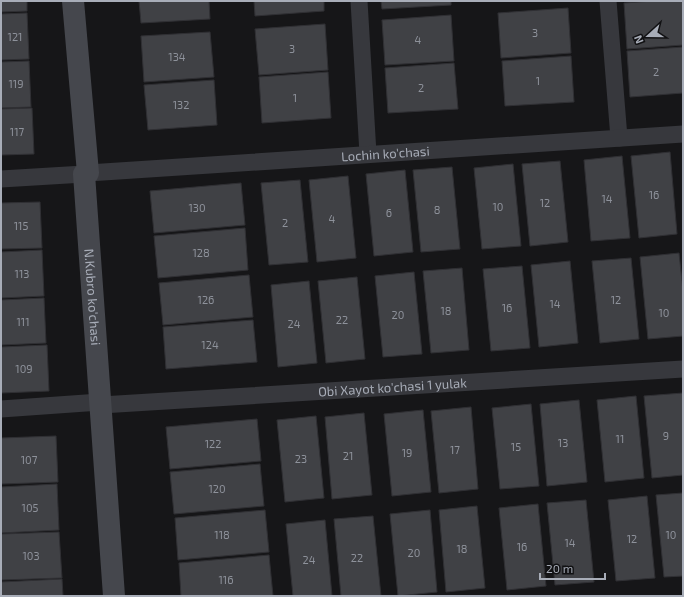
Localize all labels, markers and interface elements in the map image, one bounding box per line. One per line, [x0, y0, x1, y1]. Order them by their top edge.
north arrow [628, 16, 668, 56]
house number: 3 [532, 26, 538, 39]
house number: 121 [8, 30, 22, 43]
house number: 4 [415, 33, 422, 46]
text: N [631, 34, 646, 46]
house number: 3 [289, 42, 295, 55]
house number: 134 [168, 50, 186, 63]
house number: 2 [653, 65, 659, 78]
house number: 1 [536, 74, 540, 87]
house number: 119 [8, 77, 24, 90]
house number: 2 [418, 81, 424, 94]
house number: 1 [293, 91, 297, 104]
house number: 132 [173, 98, 189, 111]
house number: 117 [10, 125, 25, 138]
street label: Lochin ko'chasi [341, 143, 430, 164]
house number: 16 [649, 188, 659, 201]
house number: 14 [601, 192, 613, 205]
house number: 12 [540, 196, 550, 209]
house number: 10 [492, 200, 504, 213]
house number: 130 [188, 201, 206, 214]
house number: 8 [434, 203, 440, 216]
house number: 6 [386, 206, 392, 219]
house number: 4 [329, 212, 336, 225]
house number: 2 [282, 216, 288, 229]
house number: 115 [14, 219, 28, 232]
house number: 128 [192, 246, 210, 259]
street label: N.Kubro ko'chasi [81, 248, 104, 346]
house number: 113 [15, 267, 29, 280]
house number: 126 [198, 293, 214, 306]
house number: 12 [611, 293, 621, 306]
house number: 14 [549, 297, 561, 310]
house number: 16 [502, 301, 512, 314]
house number: 18 [440, 304, 452, 317]
house number: 10 [658, 306, 670, 319]
house number: 20 [392, 308, 404, 321]
house number: 22 [336, 313, 348, 326]
house number: 111 [16, 315, 30, 328]
house number: 24 [288, 317, 301, 330]
house number: 124 [201, 338, 219, 351]
house number: 109 [15, 362, 33, 375]
street label: Obi Xayot ko'chasi 1 yulak [318, 374, 468, 400]
house number: 9 [663, 429, 669, 442]
house number: 11 [616, 432, 624, 445]
house number: 13 [558, 436, 568, 449]
house number: 122 [205, 437, 221, 450]
house number: 15 [511, 440, 521, 453]
house number: 17 [450, 443, 460, 456]
house number: 19 [402, 446, 412, 459]
house number: 21 [343, 449, 353, 462]
house number: 23 [295, 452, 307, 465]
house number: 107 [21, 453, 38, 466]
house number: 120 [208, 482, 226, 495]
house number: 105 [22, 501, 39, 514]
house number: 118 [214, 528, 230, 541]
house number: 10 [665, 528, 677, 541]
house number: 12 [627, 532, 637, 545]
house number: 14 [564, 536, 576, 549]
house number: 16 [517, 540, 527, 553]
house number: 18 [456, 542, 468, 555]
house number: 20 [408, 546, 420, 559]
house number: 103 [22, 549, 40, 562]
house number: 22 [351, 551, 363, 564]
house number: 24 [303, 553, 316, 566]
scale bar [540, 555, 605, 581]
text: 20 m [546, 561, 573, 575]
house number: 116 [218, 573, 234, 586]

